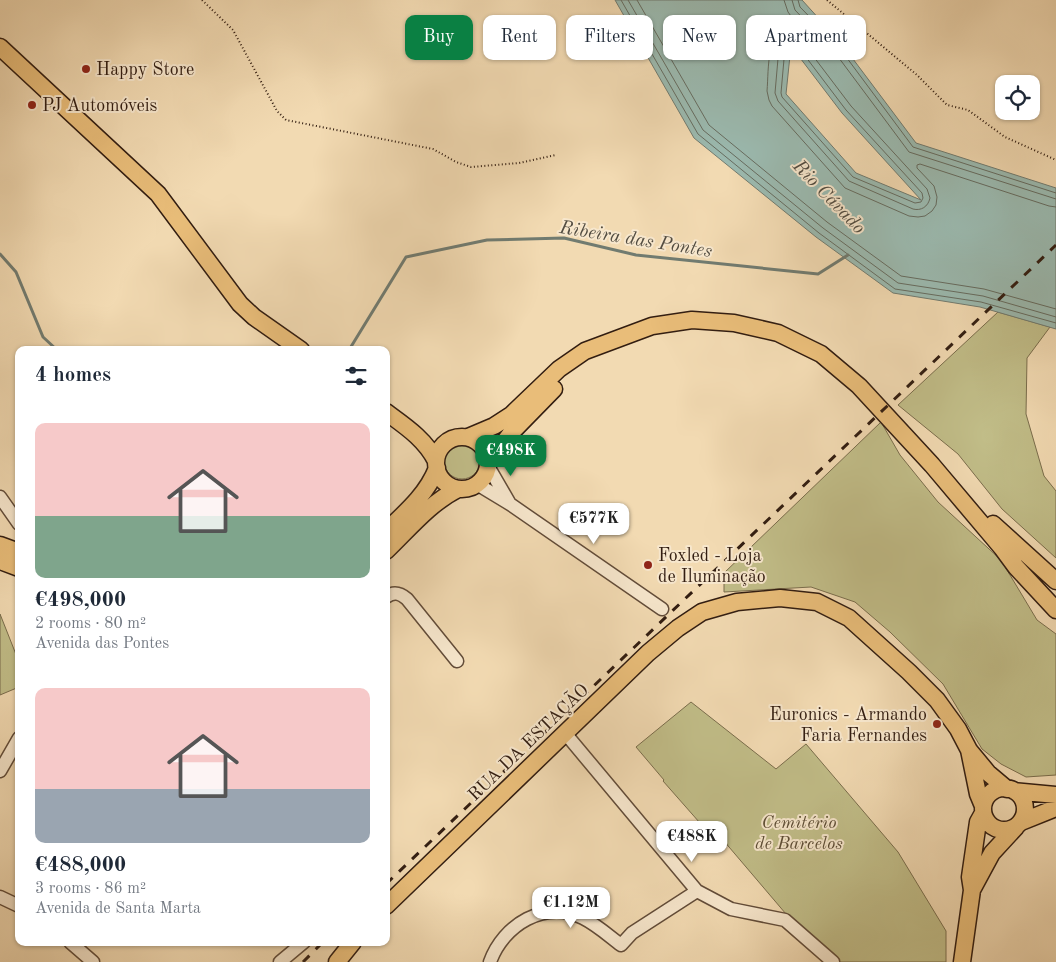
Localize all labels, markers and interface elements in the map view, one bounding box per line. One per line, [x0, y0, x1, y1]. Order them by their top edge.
chip: Buy [405, 15, 473, 60]
chip: Rent [483, 15, 556, 60]
chip: Filters [566, 15, 653, 60]
chip: New [663, 15, 736, 60]
chip: Apartment [746, 15, 866, 60]
place label: Happy Store [96, 61, 194, 79]
marker: Happy Store [80, 63, 92, 75]
map controls [995, 75, 1040, 120]
button: locate [995, 75, 1040, 120]
place label: PJ Automóveis [42, 97, 158, 115]
marker: PJ Automóveis [26, 99, 38, 111]
water label: Rio Cávado [788, 156, 868, 239]
water label: Ribeira das Pontes [557, 219, 713, 262]
icon: filters [342, 362, 370, 390]
text: 4 homes [35, 365, 111, 386]
pin: €498K [476, 434, 546, 477]
text: €498K [486, 443, 536, 459]
icon: home [158, 456, 248, 546]
pin: €577K [559, 502, 629, 545]
text: €577K [569, 511, 619, 527]
place label: Foxled - Loja de Iluminação [658, 547, 766, 586]
marker: Foxled - Loja de Iluminação [642, 559, 654, 571]
text: €498,000 [35, 590, 126, 611]
text: 2 rooms · 80 m² [35, 616, 146, 632]
text: Avenida das Pontes [35, 636, 169, 652]
street label: RUA DA ESTAÇÃO [462, 678, 592, 805]
place label: Euronics - Armando Faria Fernandes [769, 706, 927, 745]
marker: Euronics - Armando Faria Fernandes [931, 718, 943, 730]
icon: home [158, 721, 248, 811]
park label: Cemitério de Barcelos [755, 814, 843, 853]
pin: €488K [657, 820, 727, 863]
text: €488K [667, 829, 717, 845]
text: €488,000 [35, 855, 126, 876]
text: 3 rooms · 86 m² [35, 881, 146, 897]
pin: €1.12M [530, 886, 612, 929]
text: €1.12M [543, 895, 599, 911]
text: Avenida de Santa Marta [35, 901, 201, 917]

